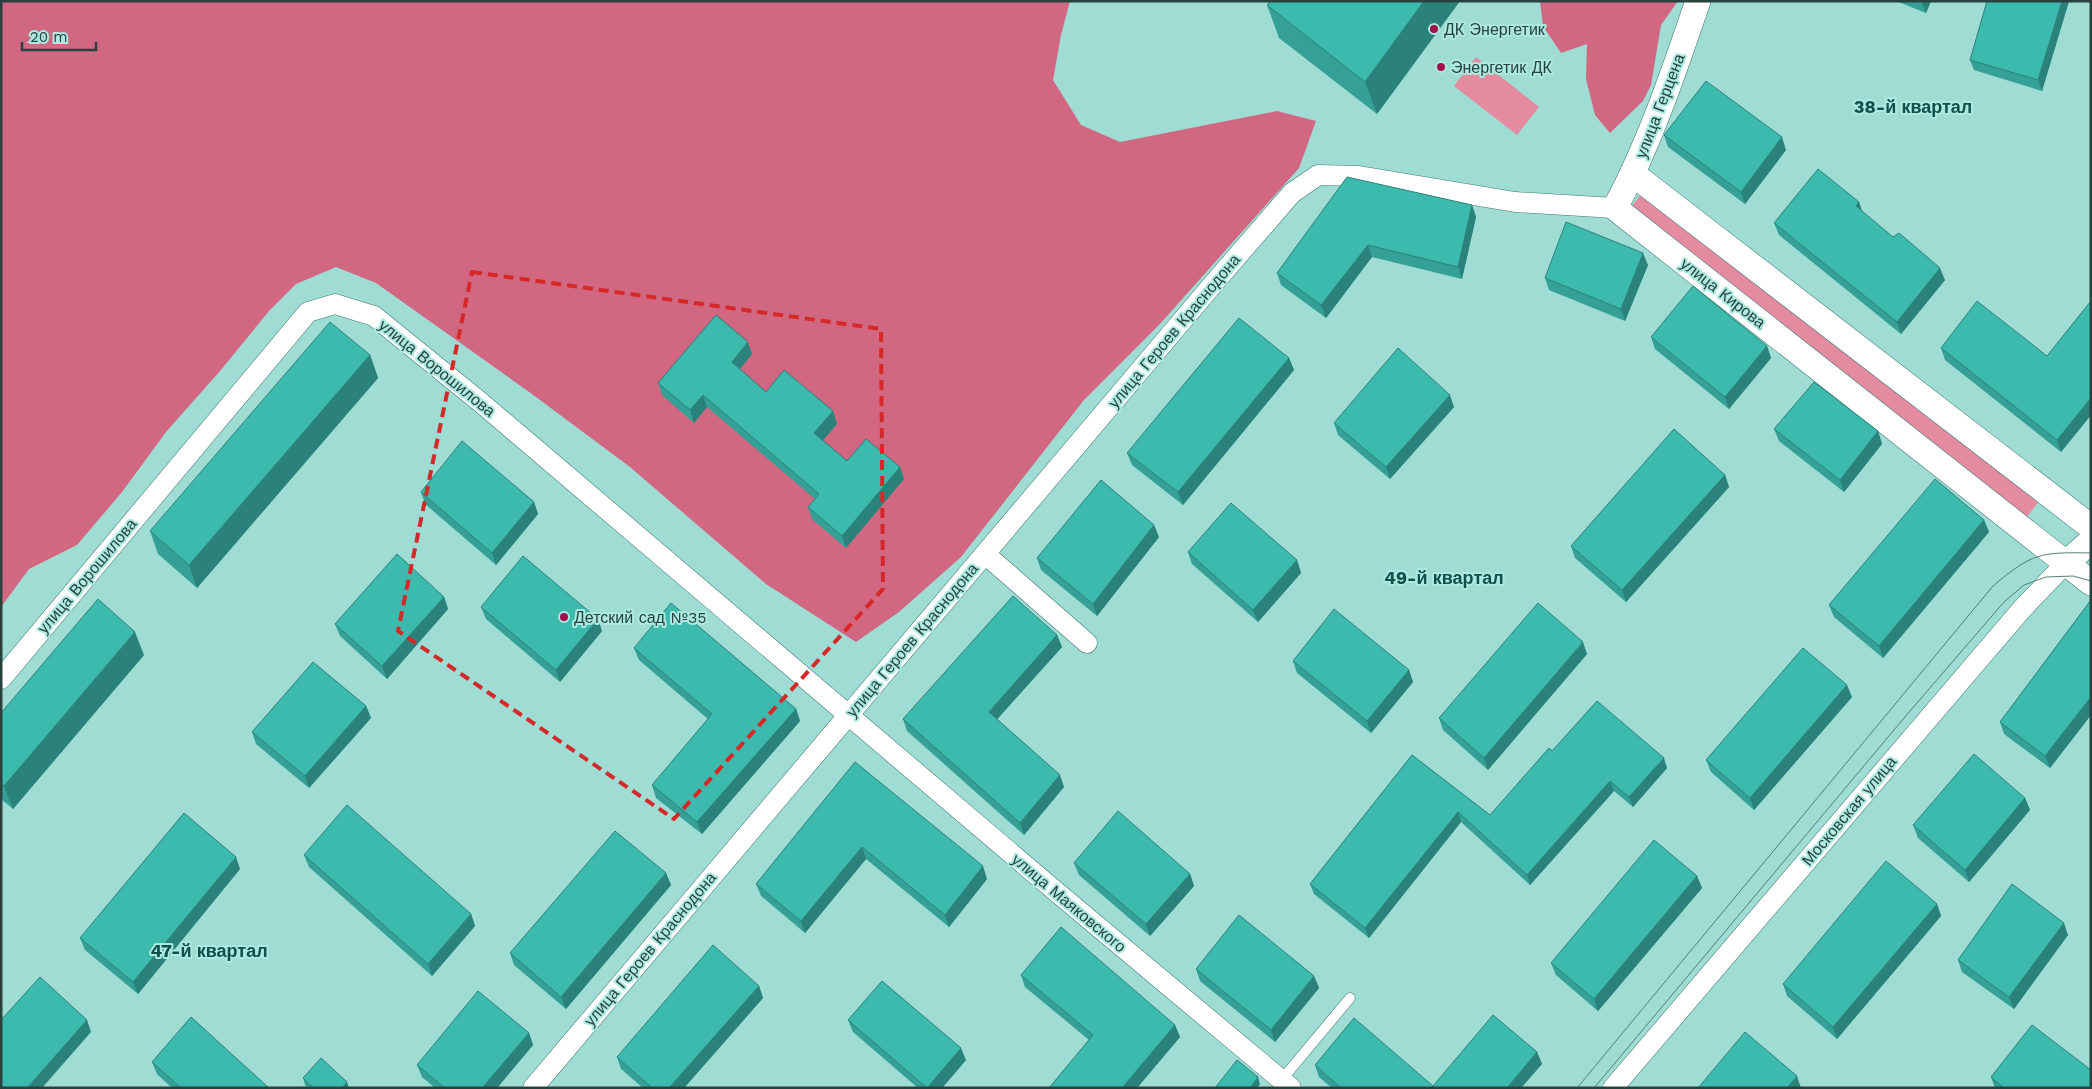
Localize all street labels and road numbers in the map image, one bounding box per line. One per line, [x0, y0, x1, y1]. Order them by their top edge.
street label: улица Герцена [1631, 51, 1689, 161]
street label: улица Героев Краснодона [1104, 250, 1244, 412]
street label: улица Кирова [1677, 254, 1769, 332]
street label: улица Ворошилова [375, 315, 499, 421]
street label: улица Ворошилова [33, 515, 141, 637]
street label: улица Героев Краснодона [842, 559, 982, 721]
street label: Московская улица [1798, 752, 1900, 870]
street label: улица Маяковского [1008, 850, 1130, 956]
street label: улица Героев Краснодона [580, 868, 720, 1030]

